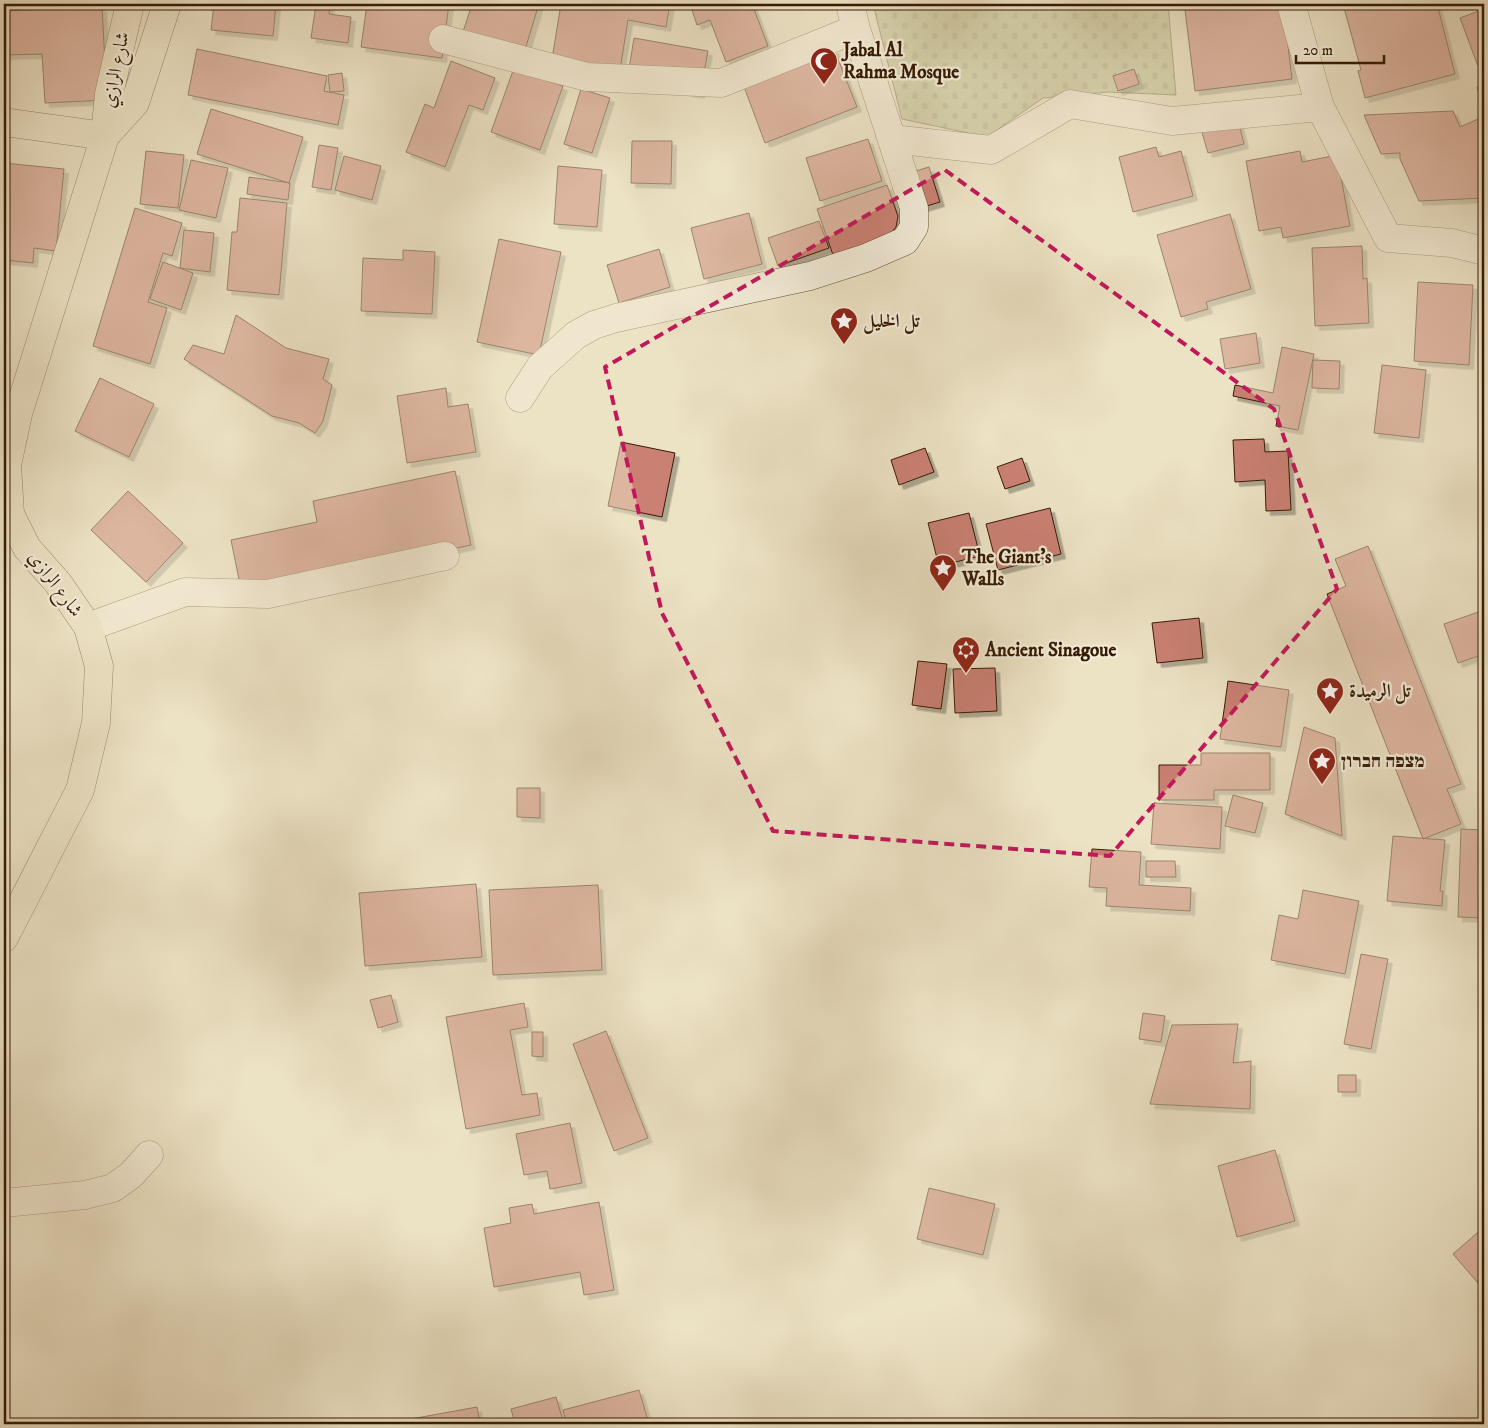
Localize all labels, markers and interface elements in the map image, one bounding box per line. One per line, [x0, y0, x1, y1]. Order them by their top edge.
street label: شارع الرازي [97, 30, 138, 111]
scale bar [1296, 32, 1383, 64]
place label: Jabal Al Rahma Mosque [841, 39, 959, 85]
text: 20 m [1303, 41, 1333, 60]
mosque icon: Jabal Al Rahma Mosque [809, 46, 839, 85]
place icon: تل الخليل [829, 306, 859, 345]
place label: تل الخليل [863, 310, 920, 334]
street label: شارع الرازي [20, 546, 87, 623]
place label: The Giant's Walls [961, 546, 1052, 591]
place icon: The Giant's Walls [928, 553, 958, 592]
synagogue icon: Ancient Sinagoue [951, 635, 981, 674]
place label: Ancient Sinagoue [984, 639, 1116, 662]
place icon: تل الرميدة [1315, 676, 1345, 715]
place label: تل الرميدة [1349, 680, 1411, 704]
place icon: מצפה חברון [1307, 746, 1337, 785]
place label: מצפה חברון [1341, 750, 1425, 773]

